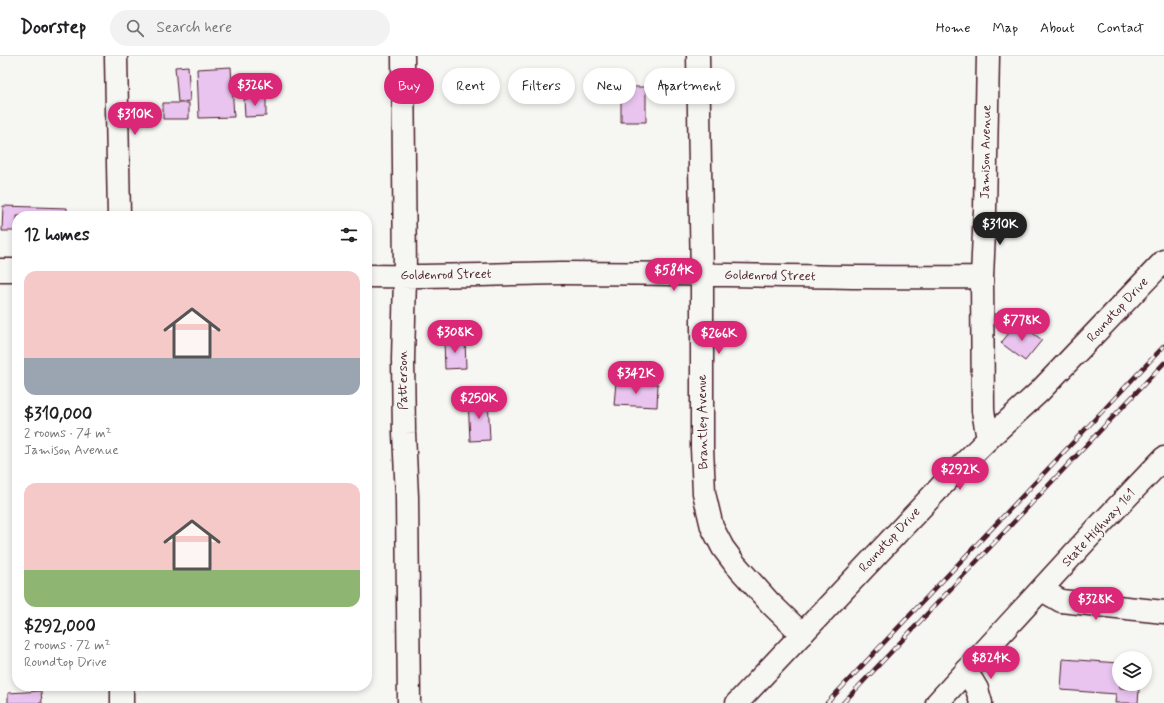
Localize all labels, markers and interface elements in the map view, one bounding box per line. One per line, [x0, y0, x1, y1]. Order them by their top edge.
search box [110, 10, 390, 46]
text: Doorstep [20, 15, 86, 40]
icon: search [124, 17, 146, 39]
text: Search here [156, 18, 232, 38]
text: Home [936, 19, 970, 37]
text: Map [992, 19, 1018, 37]
text: About [1040, 19, 1075, 37]
text: Contact [1097, 19, 1144, 37]
chip: Buy [384, 68, 434, 104]
chip: Rent [442, 68, 500, 104]
chip: Filters [508, 68, 575, 104]
chip: New [583, 68, 636, 104]
chip: Apartment [644, 68, 735, 104]
pin: $326K [227, 73, 283, 107]
text: $326K [237, 77, 273, 94]
pin: $310K [107, 102, 163, 136]
street label: Jamison Avenue [977, 105, 995, 199]
text: $310K [117, 106, 153, 123]
pin: $310K [972, 212, 1028, 246]
text: $310K [982, 216, 1018, 233]
text: 12 homes [24, 224, 90, 246]
icon: filters [338, 224, 360, 246]
pin: $584K [646, 258, 702, 292]
text: $584K [654, 262, 694, 279]
street label: Goldenrod Street [400, 266, 492, 284]
street label: Goldenrod Street [724, 267, 816, 285]
street label: Roundtop Drive [1084, 274, 1153, 346]
icon: home [156, 297, 228, 369]
pin: $778K [994, 308, 1050, 342]
text: $778K [1003, 312, 1041, 329]
pin: $308K [427, 320, 483, 354]
pin: $266K [691, 321, 747, 355]
text: $308K [436, 324, 474, 341]
text: $266K [701, 325, 737, 342]
street label: Patterson [395, 350, 412, 410]
pin: $342K [608, 361, 664, 395]
text: $342K [617, 365, 655, 382]
street label: Brantley Avenue [694, 374, 712, 470]
pin: $250K [451, 386, 507, 420]
text: $250K [460, 390, 498, 407]
text: $310,000 [24, 403, 92, 425]
text: 2 rooms · 74 m² [24, 425, 111, 442]
text: Jamison Avenue [24, 442, 119, 459]
pin: $292K [932, 457, 988, 491]
text: $292K [941, 461, 979, 478]
street label: State Highway 161 [1058, 485, 1141, 572]
street label: Roundtop Drive [856, 504, 925, 576]
icon: home [156, 509, 228, 581]
pin: $328K [1068, 587, 1124, 621]
text: $328K [1078, 591, 1114, 608]
text: $292,000 [24, 615, 96, 637]
text: 2 rooms · 72 m² [24, 637, 110, 654]
pin: $824K [963, 646, 1019, 680]
text: $824K [972, 650, 1010, 667]
map controls [1112, 651, 1152, 691]
button: layers [1112, 651, 1152, 691]
text: Roundtop Drive [24, 654, 107, 671]

